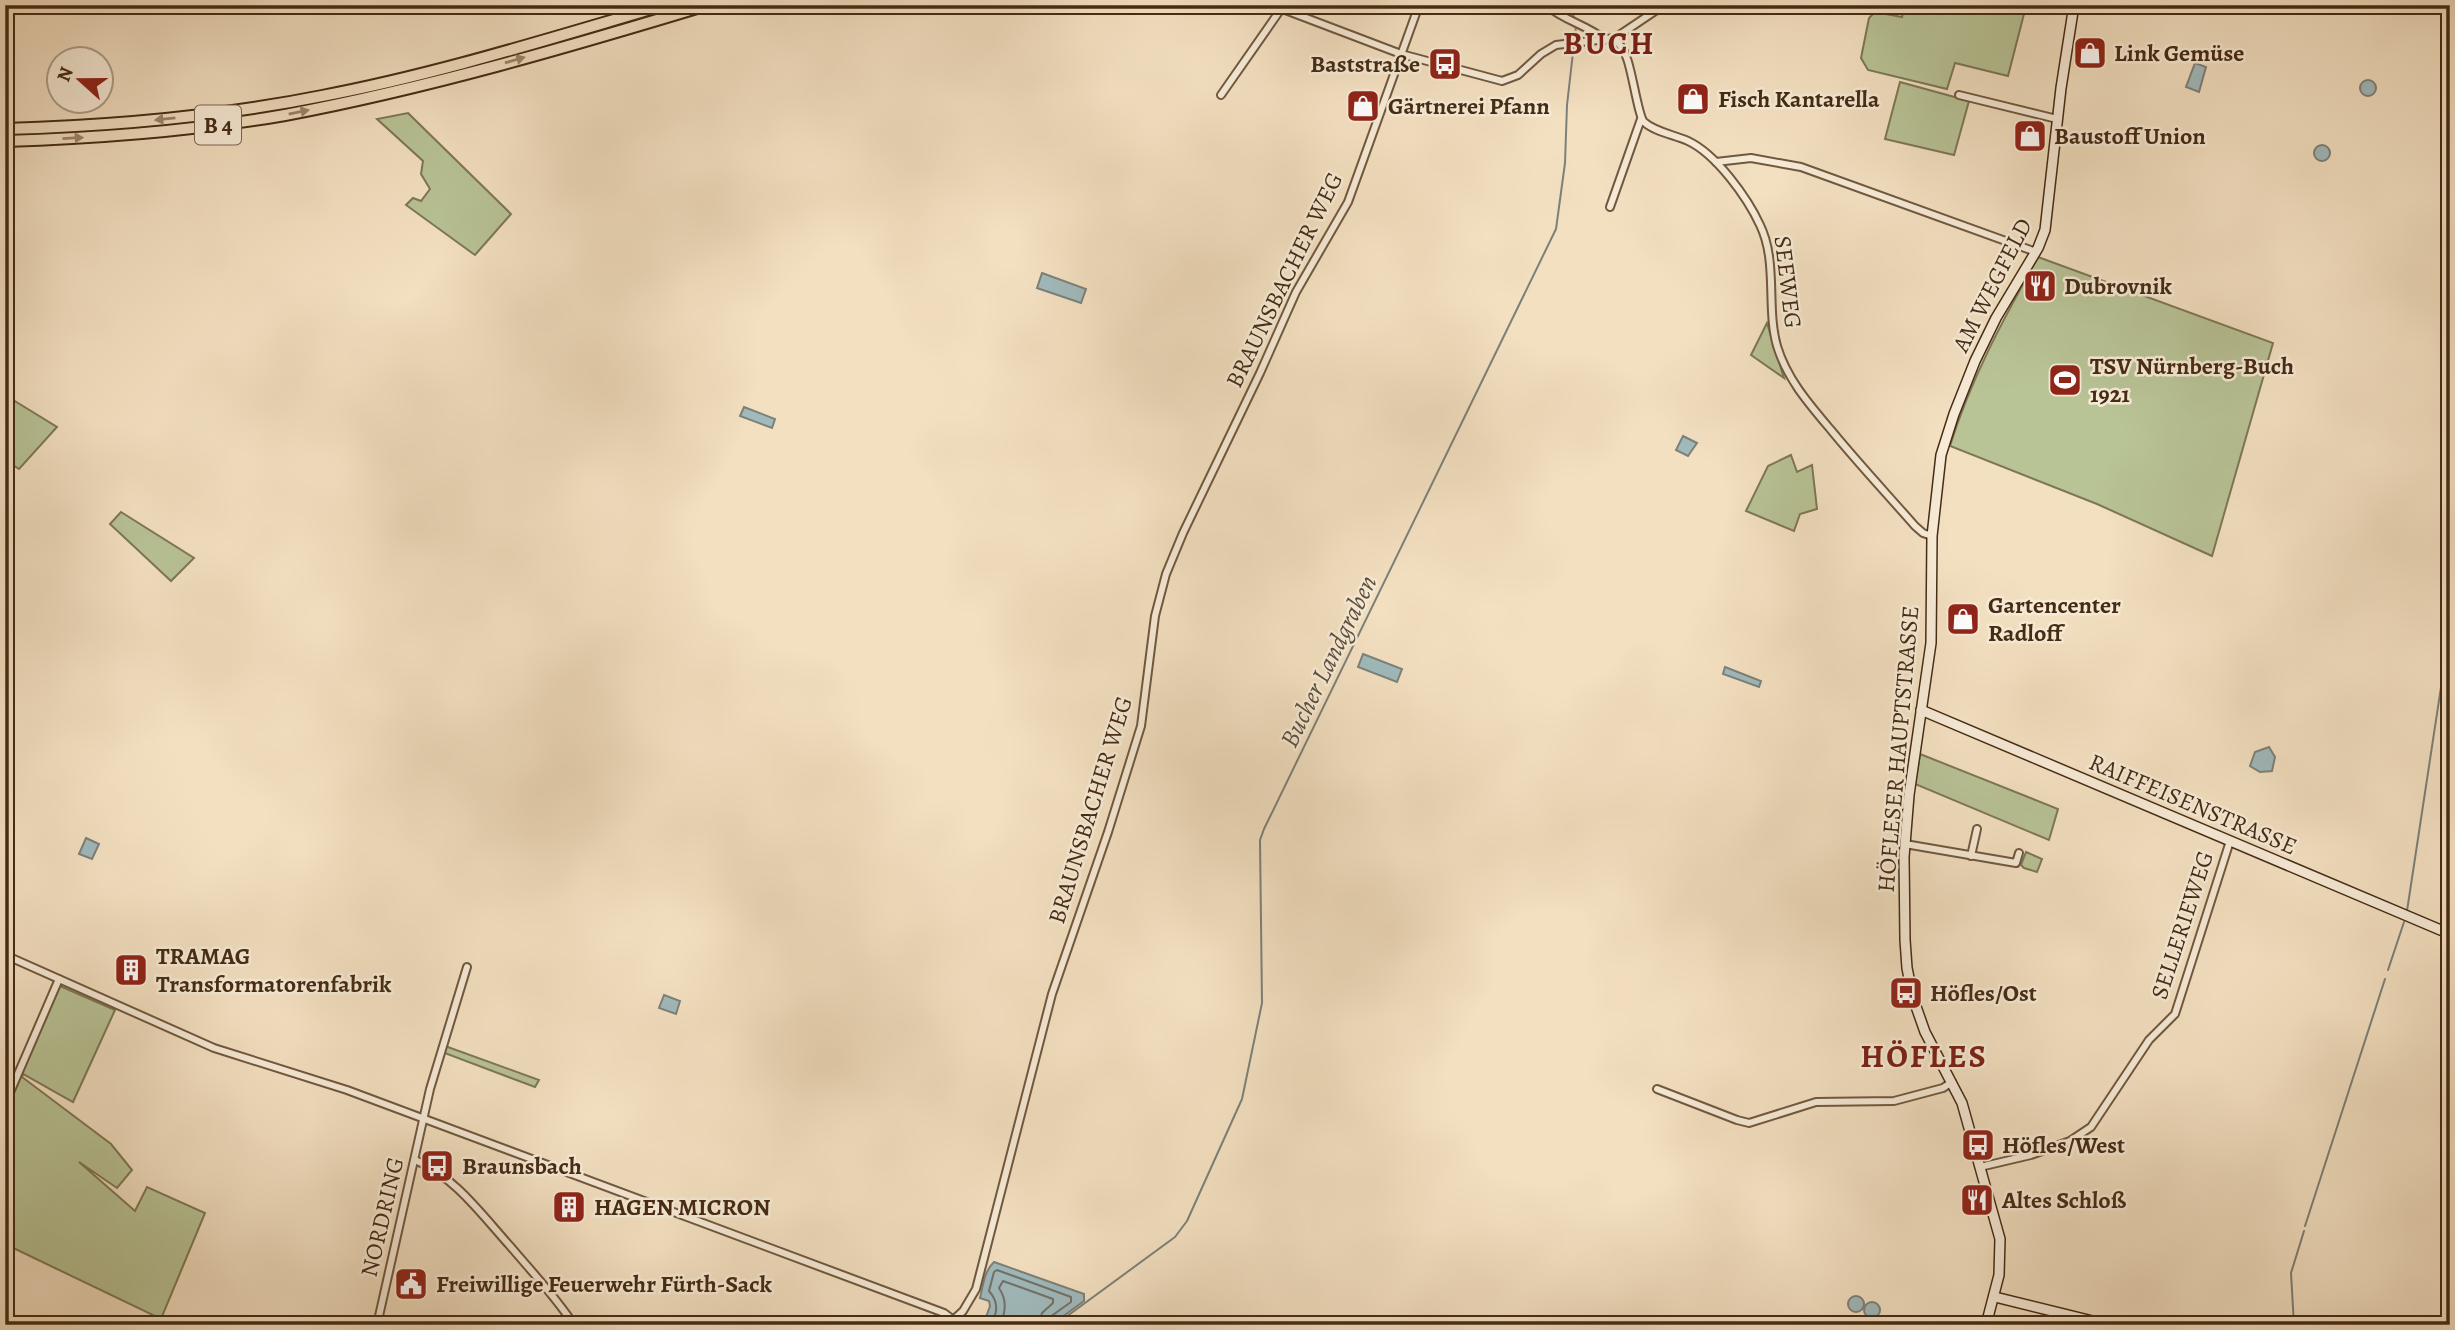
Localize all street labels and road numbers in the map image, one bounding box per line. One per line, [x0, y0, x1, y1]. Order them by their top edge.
road number: B 4 [195, 106, 241, 144]
street label: BRAUNSBACHER WEG [1218, 167, 1350, 393]
street label: AM WEGFELD [1944, 213, 2039, 358]
street label: SEEWEG [1766, 234, 1810, 330]
street label: HÖFLESER HAUPTSTRASSE [1870, 604, 1926, 894]
street label: BRAUNSBACHER WEG [1040, 692, 1140, 928]
street label: RAIFFEISENSTRASSE [2084, 746, 2302, 862]
street label: SELLERIEWEG [2143, 847, 2221, 1003]
street label: NORDRING [353, 1154, 411, 1280]

